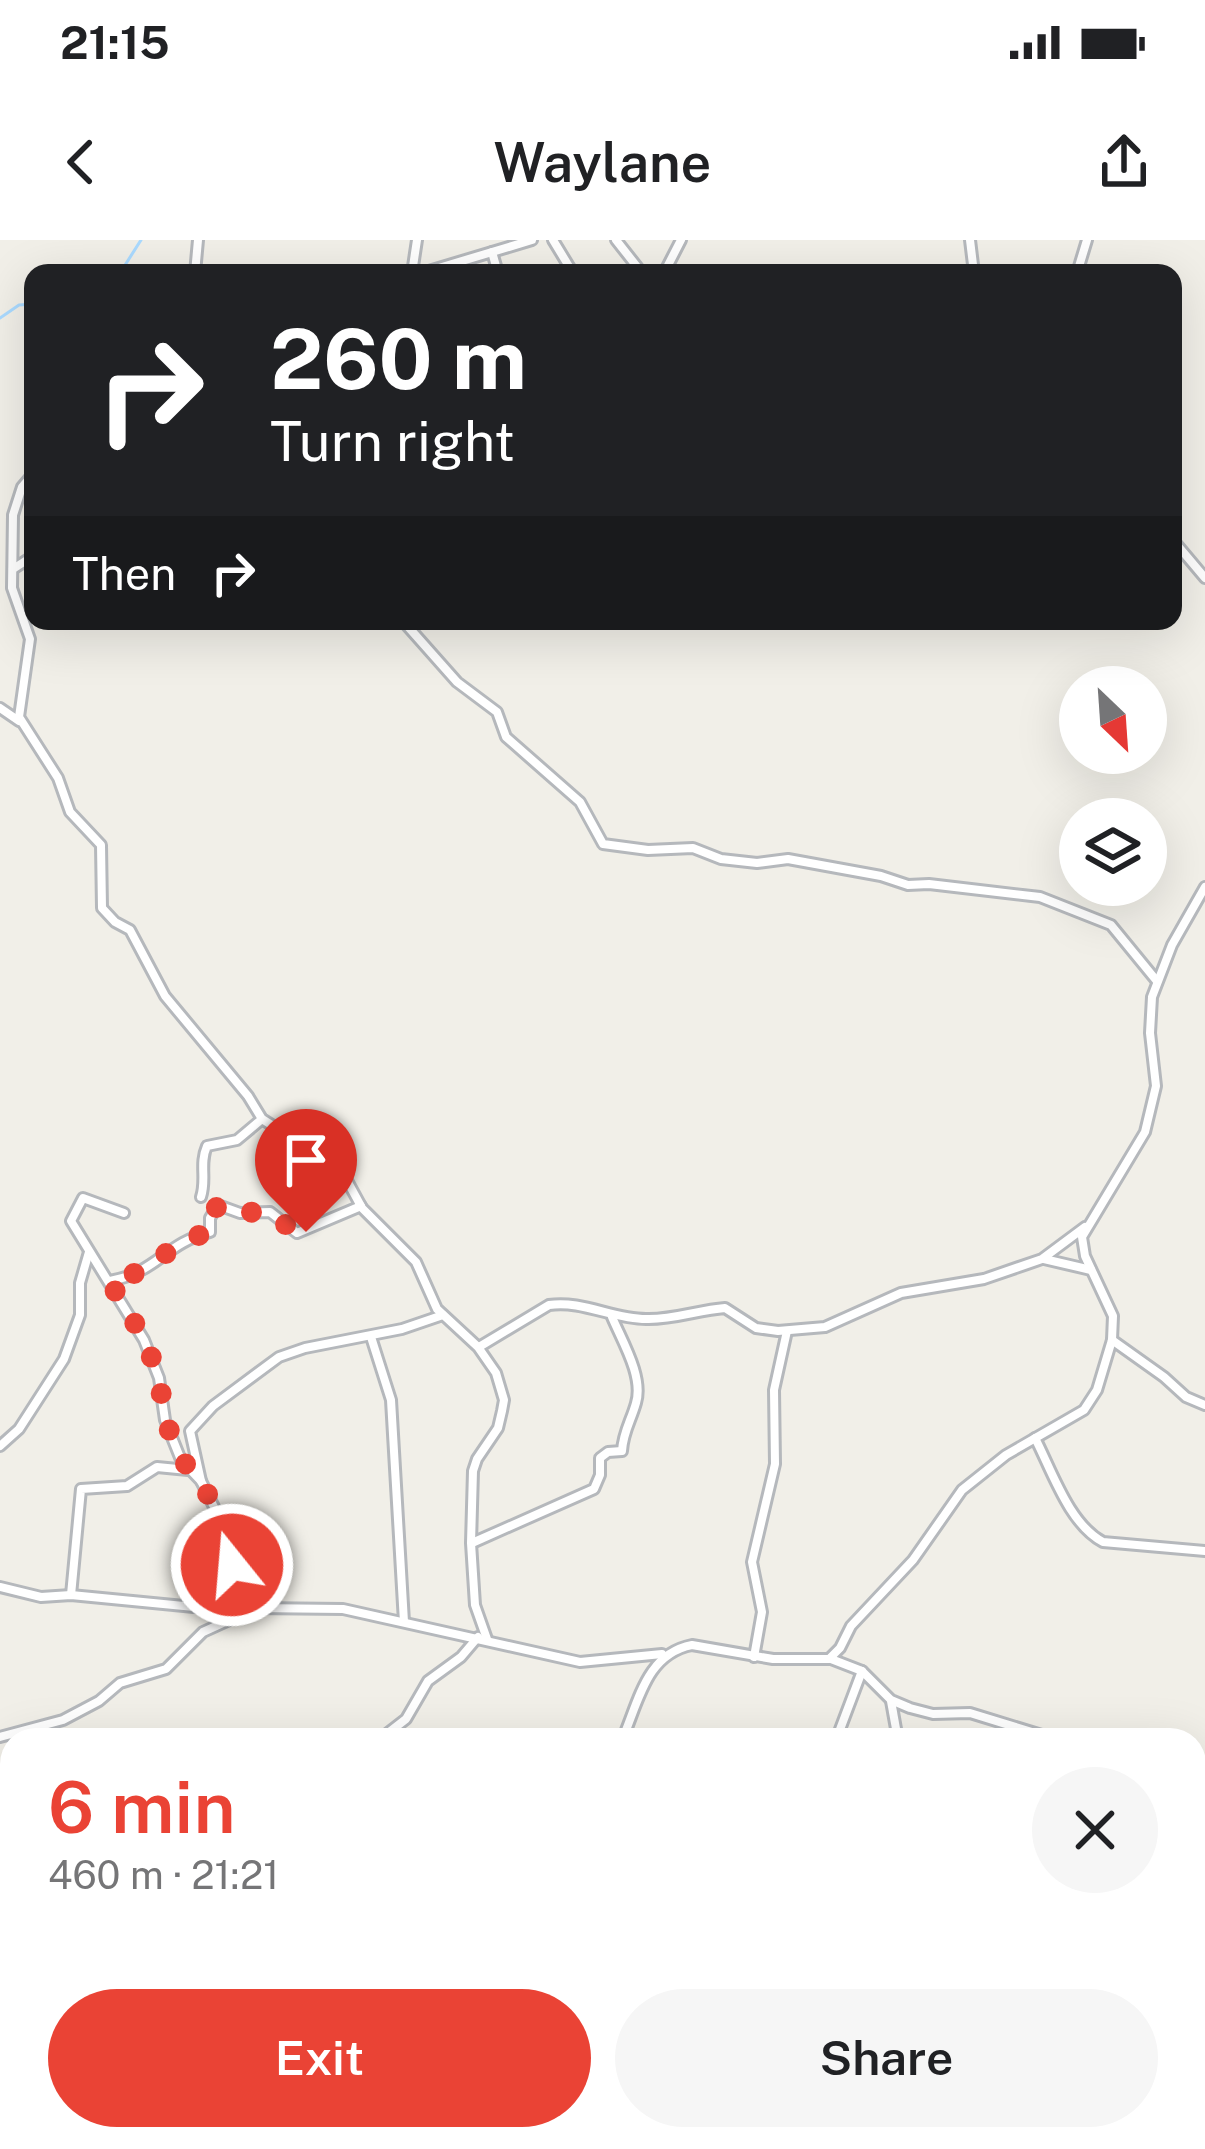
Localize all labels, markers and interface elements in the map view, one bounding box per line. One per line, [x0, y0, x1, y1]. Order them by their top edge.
text: 21:15 [60, 16, 170, 69]
icon: back [48, 129, 114, 195]
icon: share [1091, 129, 1157, 195]
text: Waylane [494, 131, 711, 194]
text: 260 m [270, 309, 527, 408]
icon: right [72, 312, 228, 468]
text: Turn right [270, 410, 515, 473]
icon: right [200, 540, 266, 606]
text: Then [72, 547, 176, 600]
north arrow [1059, 666, 1167, 774]
map controls [1059, 666, 1167, 906]
button: layers [1059, 798, 1167, 906]
pin [255, 1109, 357, 1232]
icon: arrive [273, 1127, 339, 1193]
position arrow [169, 1502, 295, 1628]
text: 6 min [48, 1765, 236, 1849]
button: close [1032, 1767, 1158, 1893]
text: 460 m · 21:21 [48, 1852, 279, 1898]
button: Exit [48, 1989, 591, 2127]
button: Share [615, 1989, 1158, 2127]

